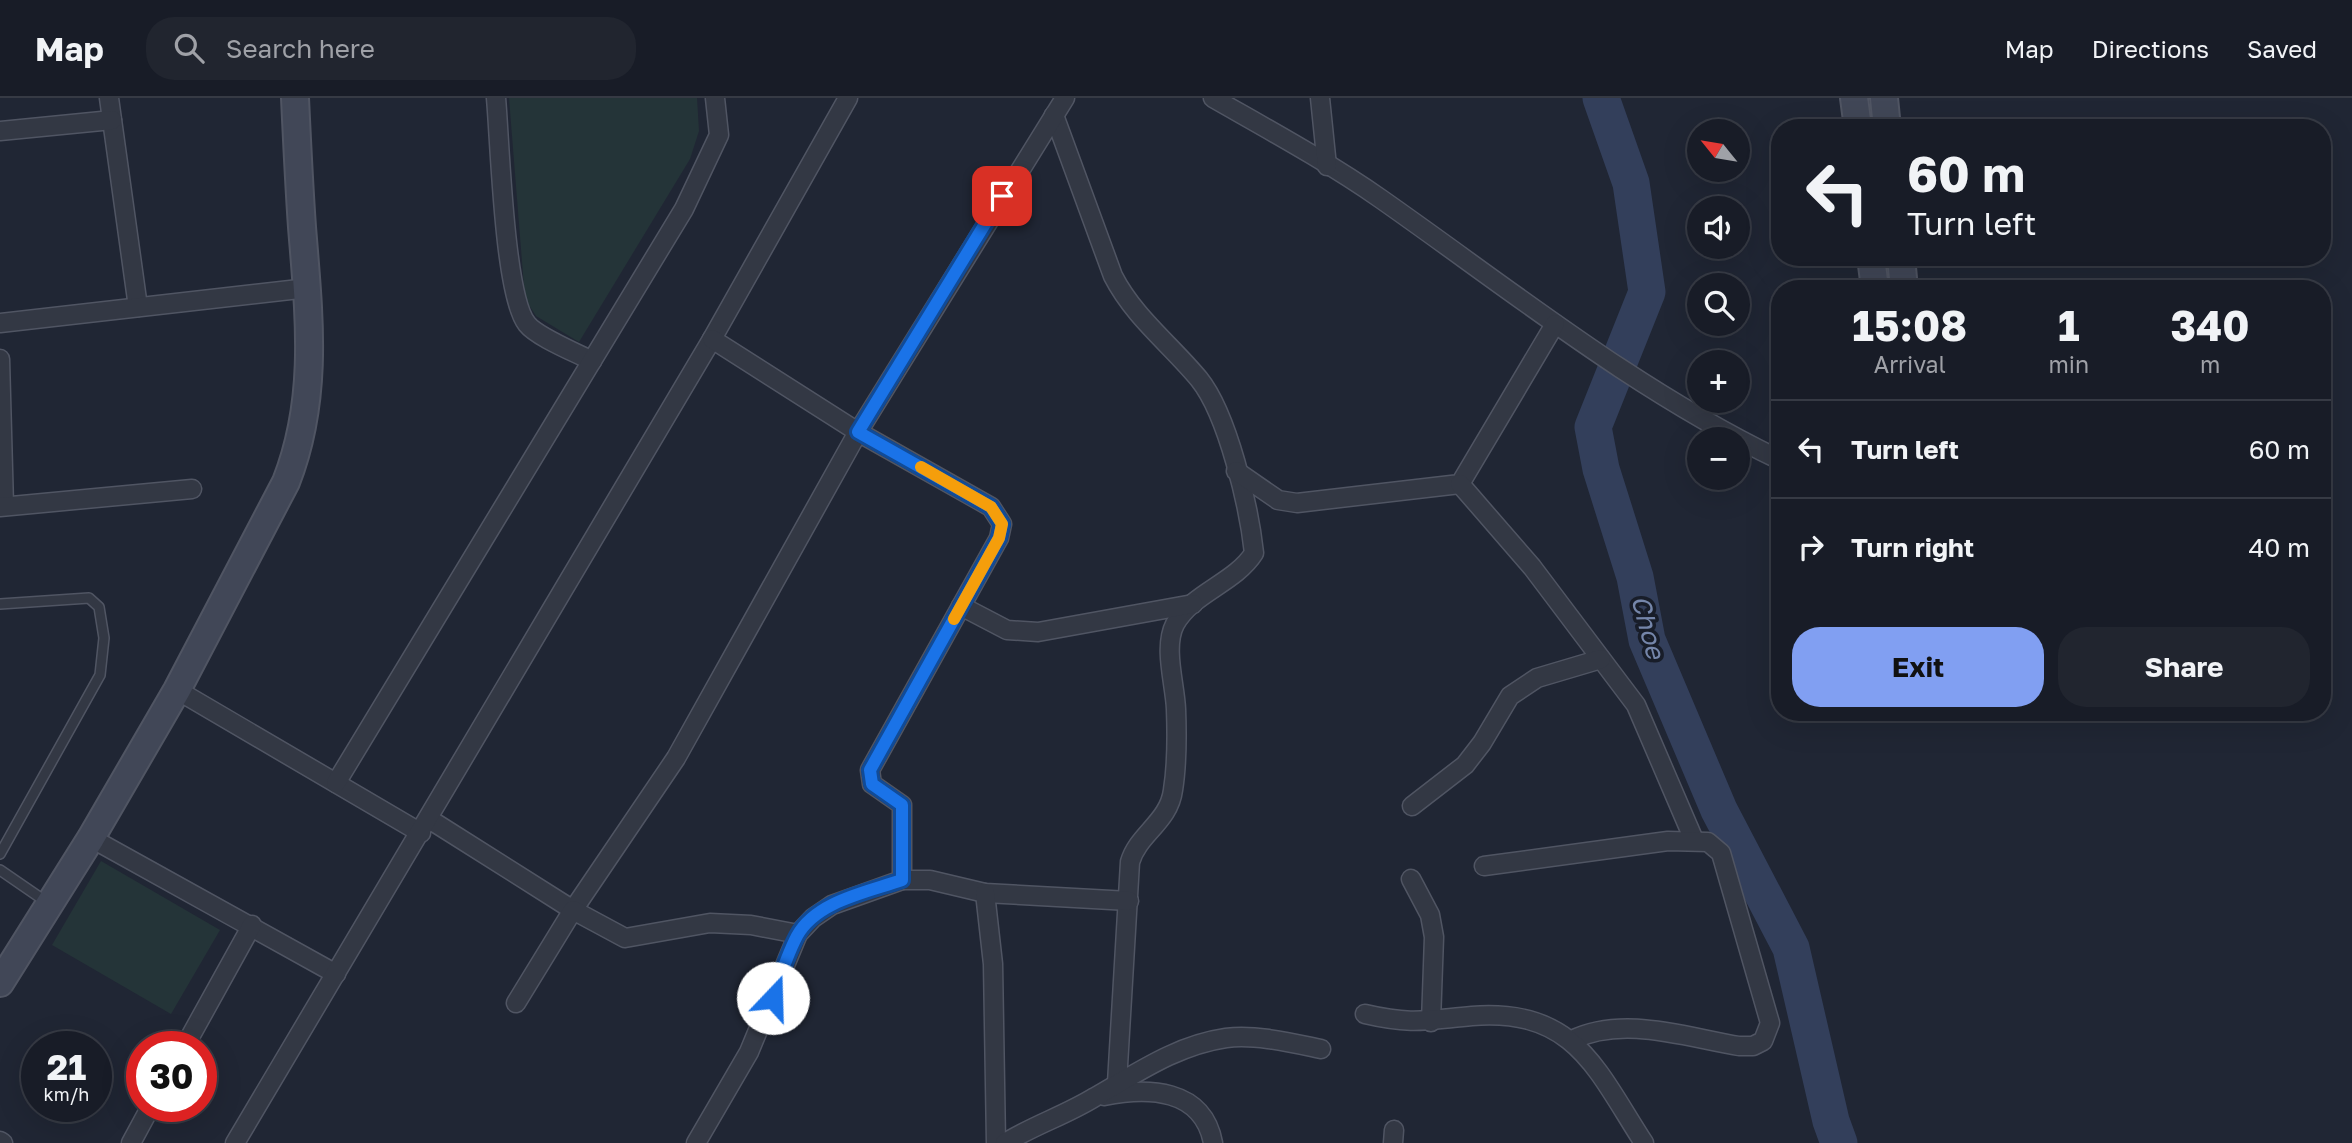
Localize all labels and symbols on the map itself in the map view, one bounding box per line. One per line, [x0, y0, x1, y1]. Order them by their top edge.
north arrow [1687, 119, 1750, 182]
pin [972, 166, 1032, 226]
water label: Choe [1625, 592, 1672, 664]
position arrow [736, 961, 810, 1035]
speed limit sign: 30 [126, 1031, 217, 1122]

